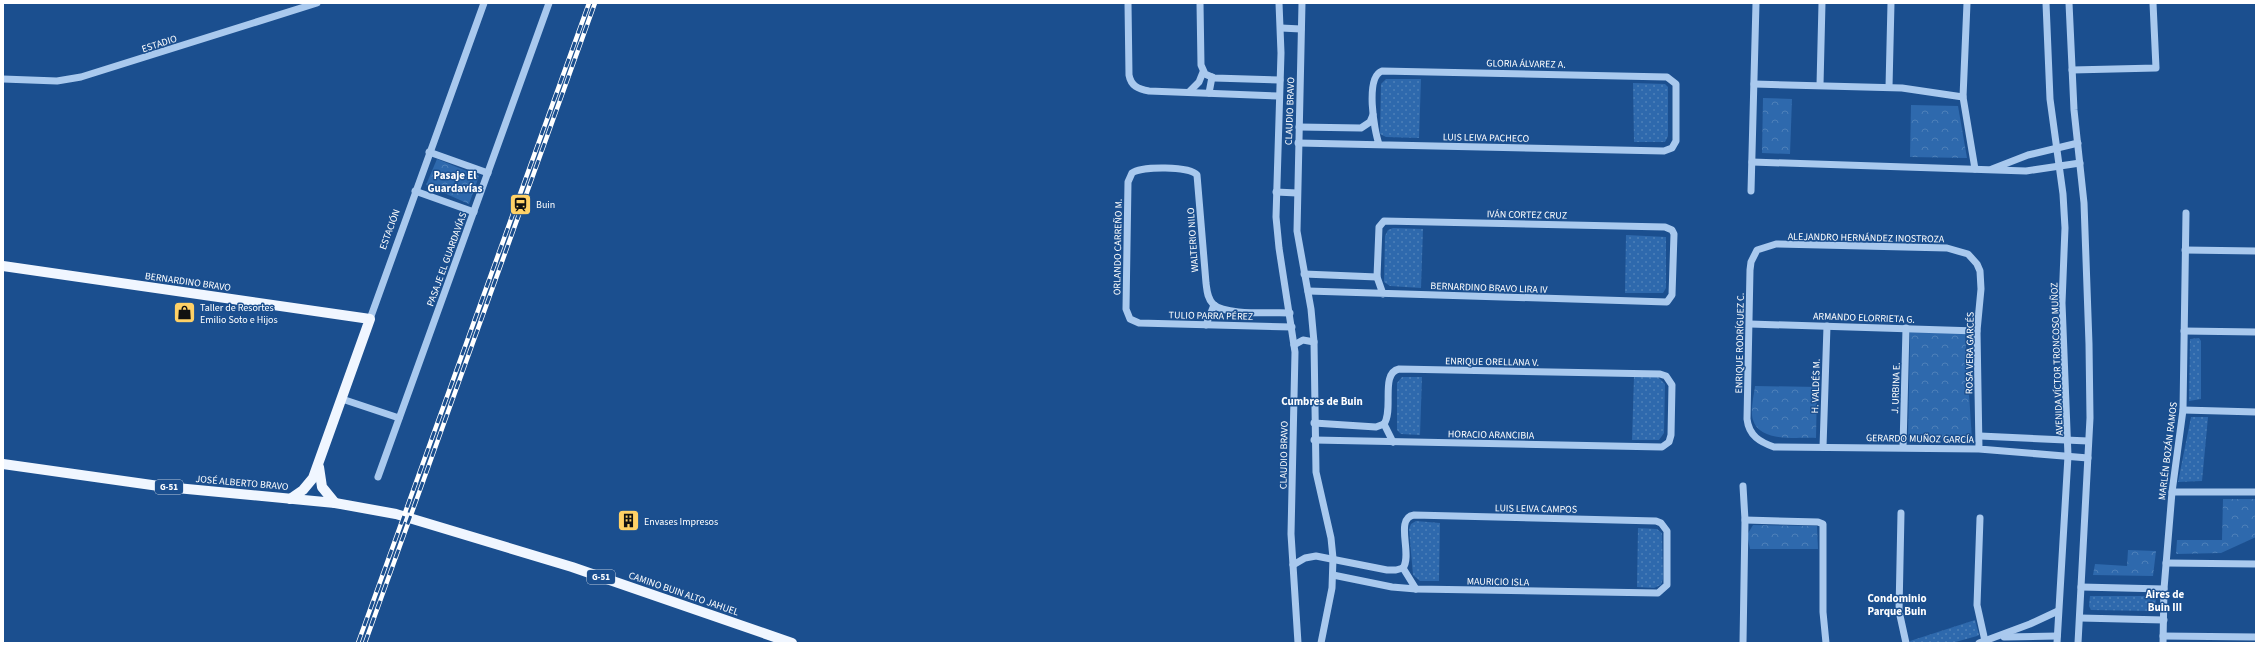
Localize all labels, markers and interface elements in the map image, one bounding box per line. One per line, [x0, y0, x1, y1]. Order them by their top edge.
street label: ESTADIO [140, 32, 179, 56]
street label: GLORIA ÁLVAREZ A. [1486, 56, 1566, 72]
street label: CLAUDIO BRAVO [1282, 76, 1298, 145]
street label: LUIS LEIVA PACHECO [1443, 130, 1530, 146]
district label: Pasaje El Guardavías [428, 168, 483, 196]
station icon: Buin [507, 191, 533, 217]
place label: Buin [536, 198, 555, 212]
street label: ORLANDO CARREÑO M. [1110, 199, 1126, 295]
street label: ESTACIÓN [376, 207, 404, 252]
street label: WALTERIO NILO [1184, 207, 1202, 273]
street label: IVÁN CORTEZ CRUZ [1487, 207, 1567, 223]
street label: PASAJE EL GUARDAVÍAS [423, 210, 470, 308]
street label: ALEJANDRO HERNÁNDEZ INOSTROZA [1788, 230, 1945, 246]
street label: BERNARDINO BRAVO [144, 269, 232, 295]
street label: BERNARDINO BRAVO LIRA IV [1430, 279, 1549, 297]
street label: AVENIDA VÍCTOR TRONCOSO MUÑOZ [2047, 282, 2067, 436]
street label: ENRIQUE RODRÍGUEZ C. [1732, 293, 1748, 393]
shop icon: Taller de Resortes Emilio Soto e Hijos [171, 300, 197, 326]
place label: Taller de Resortes Emilio Soto e Hijos [200, 301, 278, 327]
street label: TULIO PARRA PÉREZ [1169, 308, 1253, 324]
street label: ARMANDO ELORRIETA G. [1813, 309, 1915, 327]
street label: ROSA VERA GARCÉS [1962, 312, 1978, 394]
street label: ENRIQUE ORELLANA V. [1445, 354, 1539, 370]
street label: H. VALDÉS M. [1808, 358, 1824, 414]
street label: J. URBINA E. [1888, 362, 1904, 414]
district label: Cumbres de Buin [1281, 394, 1363, 409]
street label: MARLÉN BOZÁN RAMOS [2155, 401, 2181, 501]
street label: CLAUDIO BRAVO [1276, 420, 1292, 489]
street label: HORACIO ARANCIBIA [1448, 427, 1535, 443]
street label: GERARDO MUÑOZ GARCÍA [1866, 431, 1975, 447]
street label: JOSÉ ALBERTO BRAVO [195, 472, 289, 494]
road number: G-51 [155, 480, 183, 494]
street label: LUIS LEIVA CAMPOS [1495, 501, 1577, 517]
building icon: Envases Impresos [616, 508, 642, 534]
place label: Envases Impresos [644, 515, 718, 529]
street label: CAMINO BUIN ALTO JAHUEL [627, 568, 741, 619]
road number: G-51 [587, 570, 615, 584]
street label: MAURICIO ISLA [1467, 574, 1530, 590]
district label: Aires de Buin III [2145, 587, 2184, 615]
district label: Condominio Parque Buin [1867, 591, 1927, 619]

